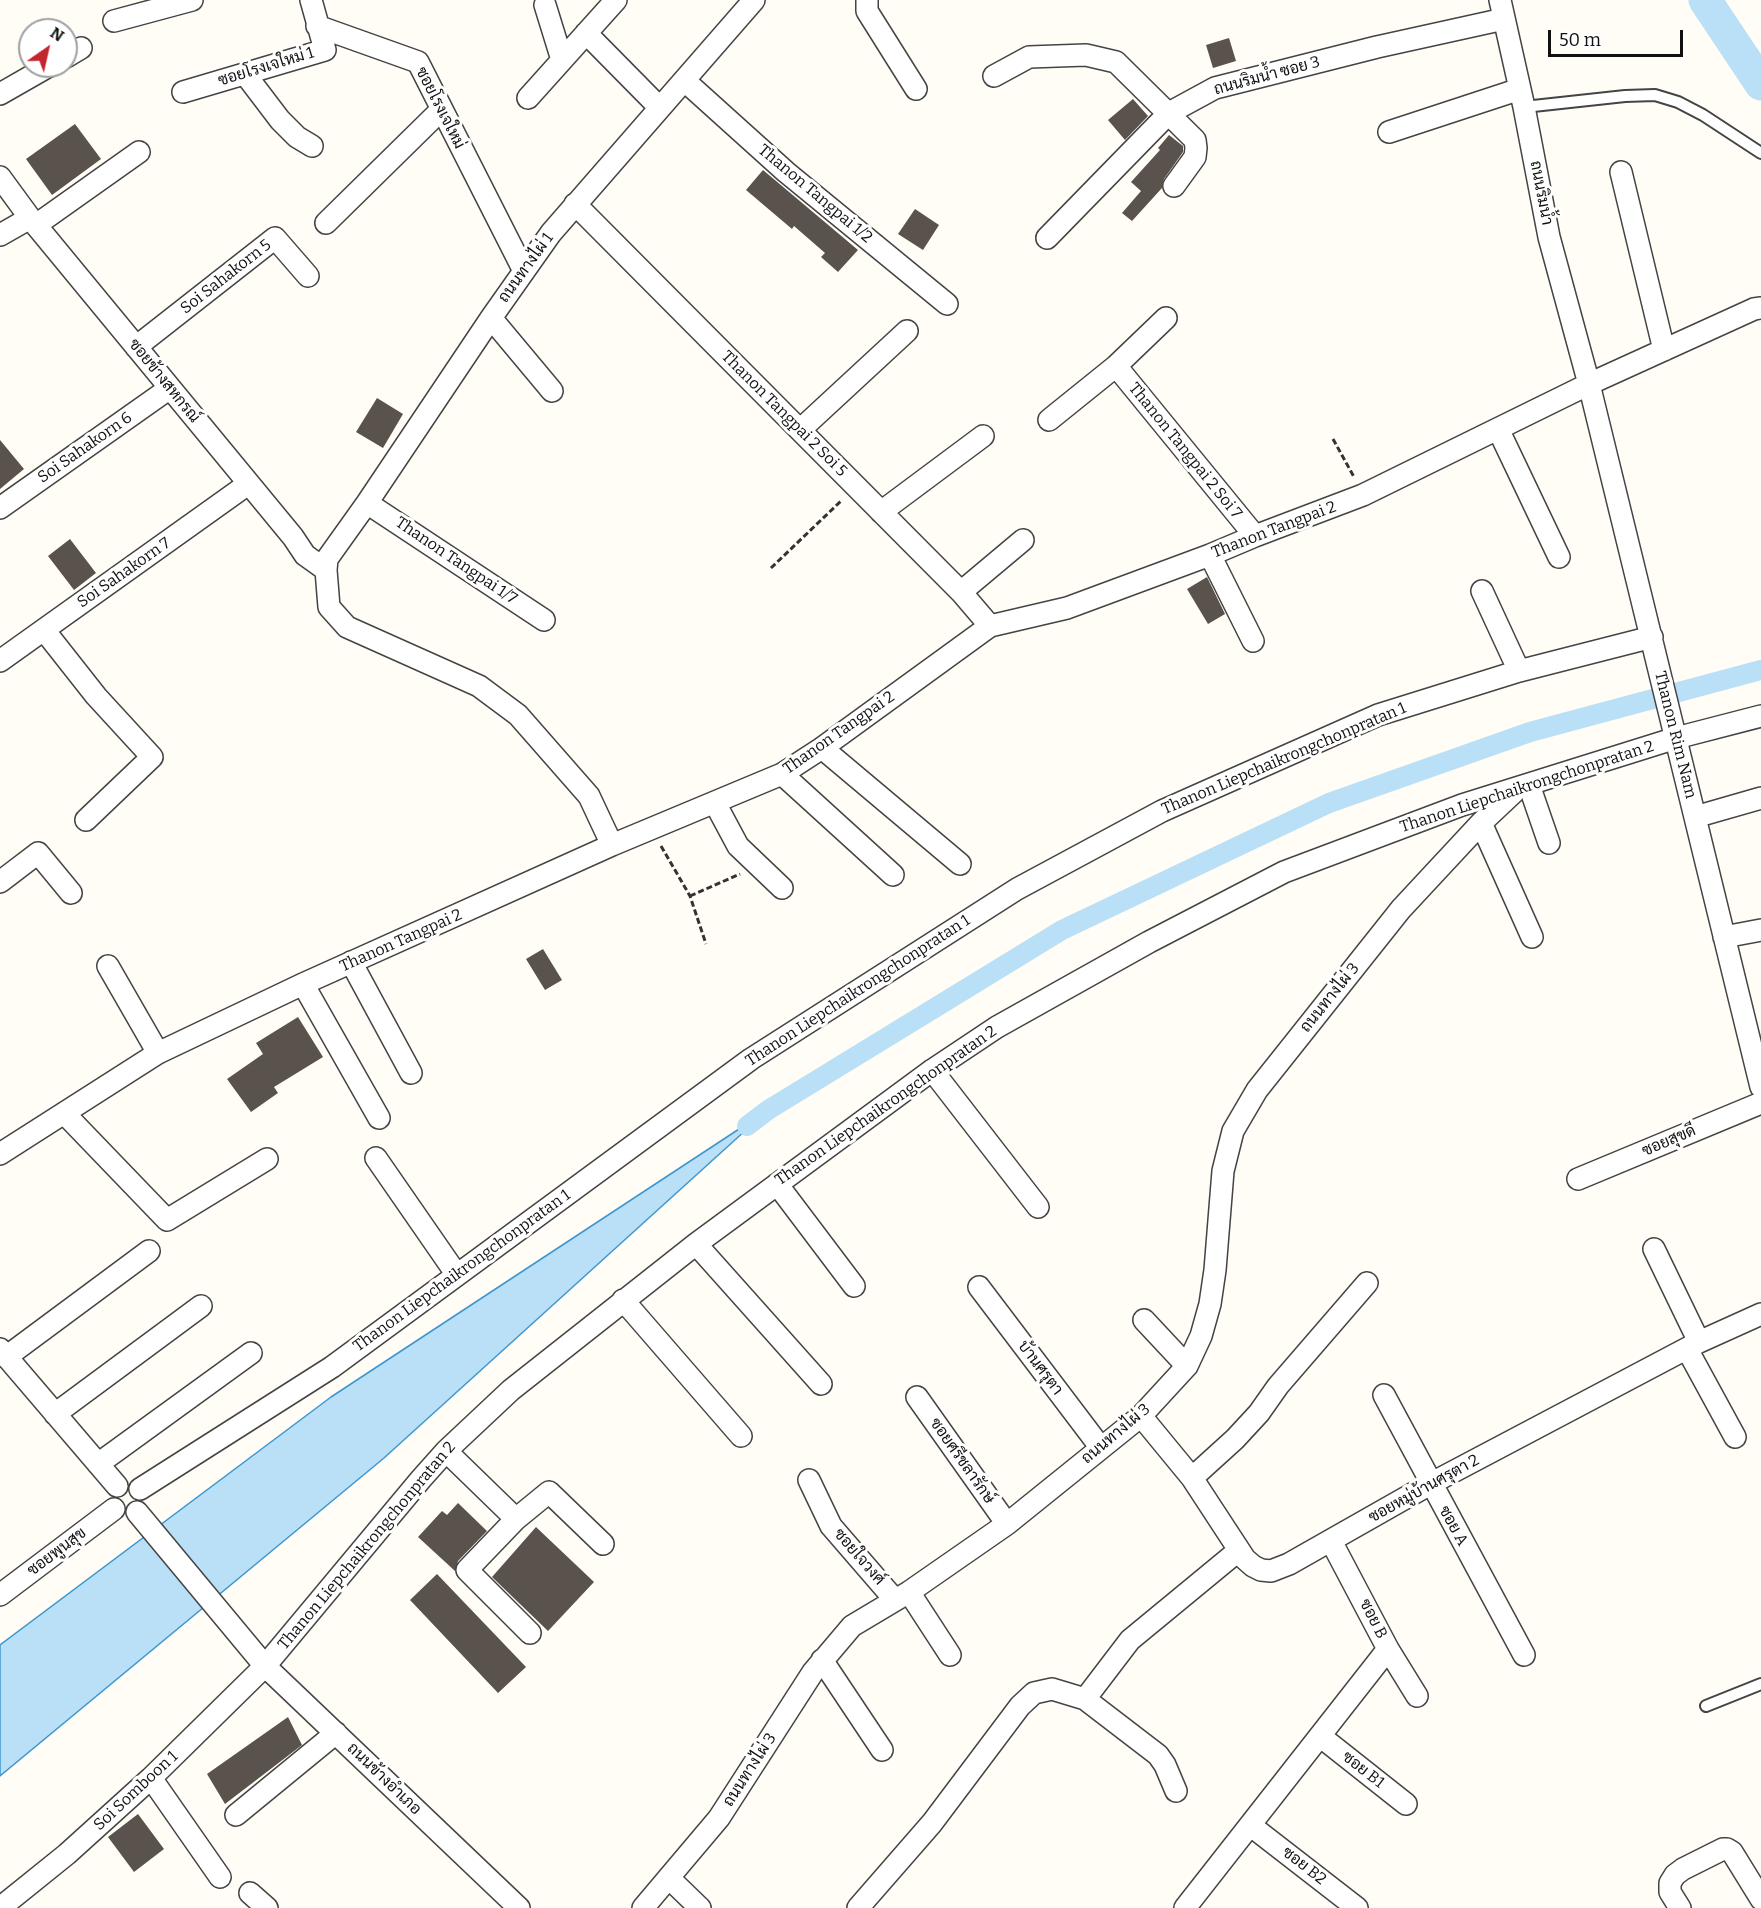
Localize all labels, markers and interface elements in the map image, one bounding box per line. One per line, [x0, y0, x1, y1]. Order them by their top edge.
north arrow [18, 18, 78, 78]
scale bar [1551, 18, 1686, 56]
text: N [47, 23, 68, 46]
text: 50 m [1559, 29, 1601, 51]
street label: ซอยโรงเจใหม่ 1 [216, 43, 316, 91]
street label: ถนนริมน้ำ ซอย 3 [1212, 53, 1322, 99]
street label: ซอยโรงเจใหม่ [411, 64, 469, 152]
street label: Thanon Tangpai 1/2 [754, 141, 876, 247]
street label: ถนนริมน้ำ [1525, 159, 1557, 227]
street label: ถนนทางไผ่ 1 [494, 230, 558, 306]
street label: Soi Sahakorn 5 [177, 236, 275, 318]
street label: ซอยข้างสหกรณ์ [124, 335, 204, 427]
street label: Thanon Tangpai 2 Soi 5 [717, 347, 851, 481]
street label: Thanon Tangpai 2 Soi 7 [1124, 379, 1246, 523]
street label: Soi Sahakorn 6 [34, 408, 136, 488]
street label: Thanon Tangpai 2 [1209, 497, 1339, 563]
street label: Thanon Tangpai 1/7 [392, 513, 520, 609]
street label: Soi Sahakorn 7 [74, 534, 174, 612]
street label: Thanon Rim Nam [1650, 669, 1700, 801]
street label: Thanon Tangpai 2 [780, 687, 898, 779]
street label: Thanon Liepchaikrongchonpratan 1 [1159, 699, 1409, 819]
street label: Thanon Liepchaikrongchonpratan 2 [1398, 737, 1656, 837]
street label: Thanon Tangpai 2 [337, 905, 465, 977]
street label: Thanon Liepchaikrongchonpratan 1 [742, 911, 974, 1071]
street label: ถนนทางไผ่ 3 [1296, 959, 1364, 1037]
street label: Thanon Liepchaikrongchonpratan 2 [772, 1022, 1000, 1190]
street label: ซอยสุขดี [1639, 1121, 1699, 1161]
street label: Thanon Liepchaikrongchonpratan 1 [350, 1186, 574, 1356]
street label: บ้านศรุตา [1013, 1337, 1067, 1399]
street label: ถนนทางไผ่ 3 [1078, 1400, 1154, 1468]
street label: ซอยศรีชลารักษ์ [925, 1414, 999, 1508]
street label: Thanon Liepchaikrongchonpratan 2 [274, 1438, 460, 1654]
street label: ซอยหมู่บ้านศรุตา 2 [1365, 1451, 1483, 1527]
street label: ซอย A [1434, 1503, 1472, 1549]
street label: ซอยพูนสุข [24, 1524, 90, 1580]
street label: ซอยใจวงศ์ [829, 1525, 889, 1589]
street label: ซอย B [1355, 1596, 1391, 1642]
street label: ถนนทางไผ่ 3 [719, 1730, 781, 1810]
street label: ถนนข้างอำเภอ [343, 1739, 425, 1819]
street label: Soi Somboon 1 [90, 1747, 182, 1835]
street label: ซอย B1 [1338, 1748, 1388, 1792]
street label: ซอย B2 [1278, 1843, 1330, 1889]

